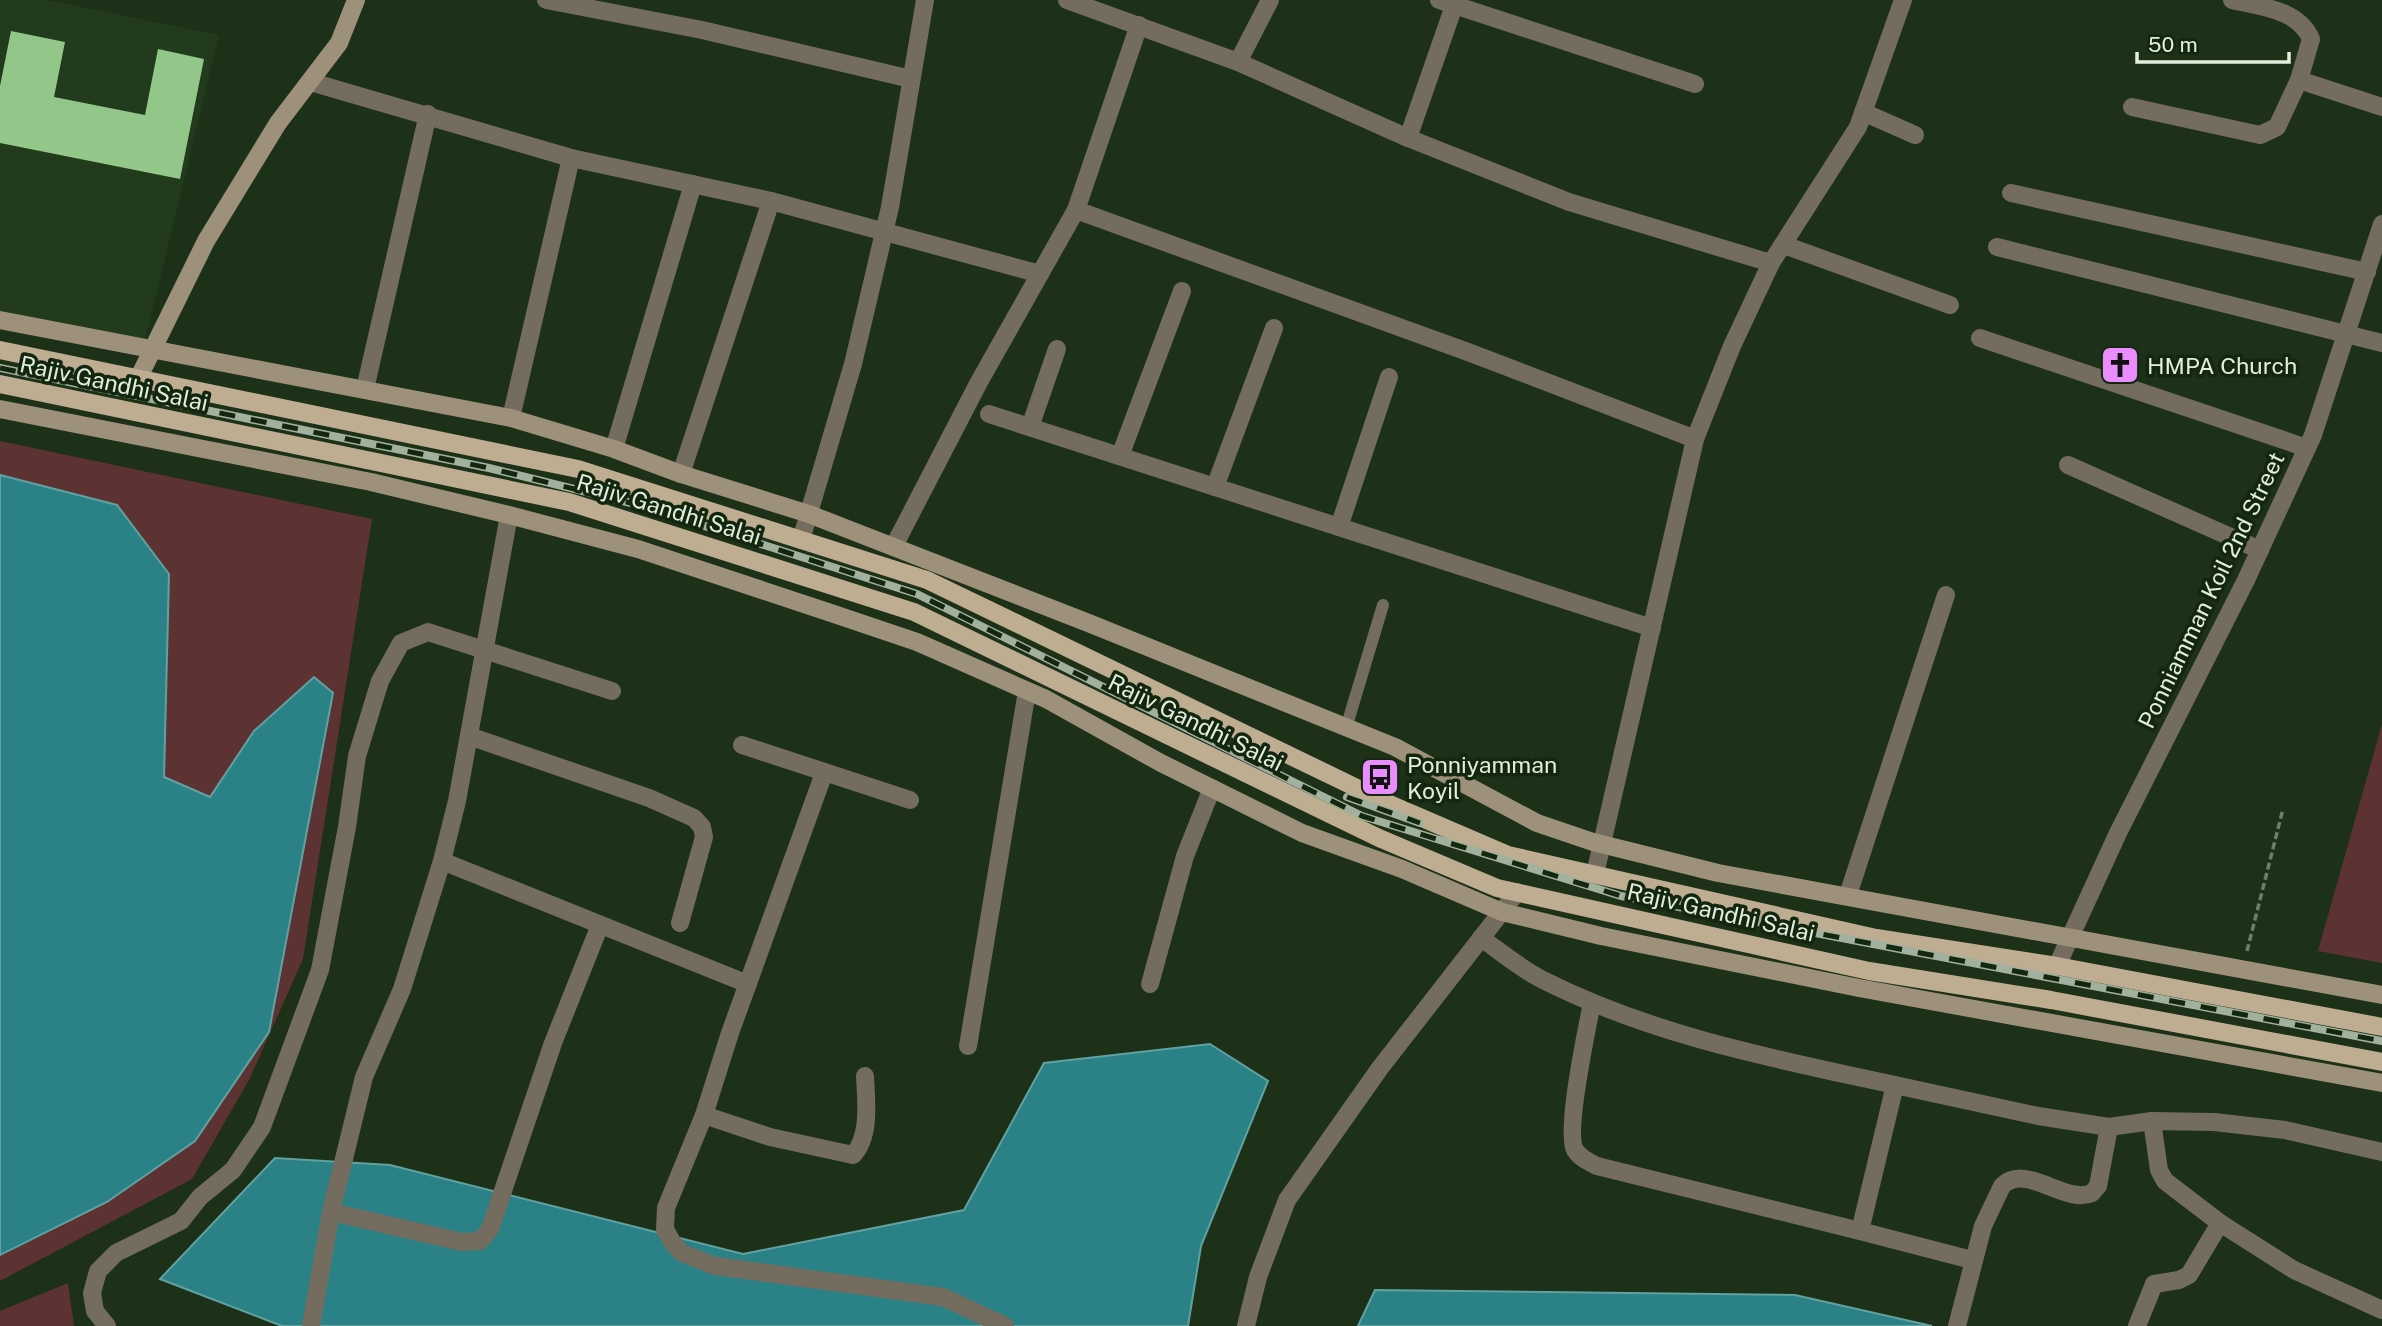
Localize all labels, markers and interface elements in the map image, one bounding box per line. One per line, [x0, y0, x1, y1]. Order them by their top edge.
scale bar [2137, 21, 2289, 65]
text: 50 m [2148, 32, 2198, 57]
church icon: HMPA Church [2099, 344, 2141, 386]
street label: Rajiv Gandhi Salai [17, 350, 211, 416]
place label: HMPA Church [2147, 352, 2297, 379]
street label: Ponniamman Koil 2nd Street [2132, 448, 2290, 732]
street label: Rajiv Gandhi Salai [573, 468, 765, 550]
street label: Rajiv Gandhi Salai [1104, 668, 1288, 776]
place label: Ponniyamman Koyil [1407, 751, 1557, 804]
bus stop icon: Ponniyamman Koyil [1359, 756, 1401, 798]
street label: Rajiv Gandhi Salai [1625, 877, 1817, 947]

